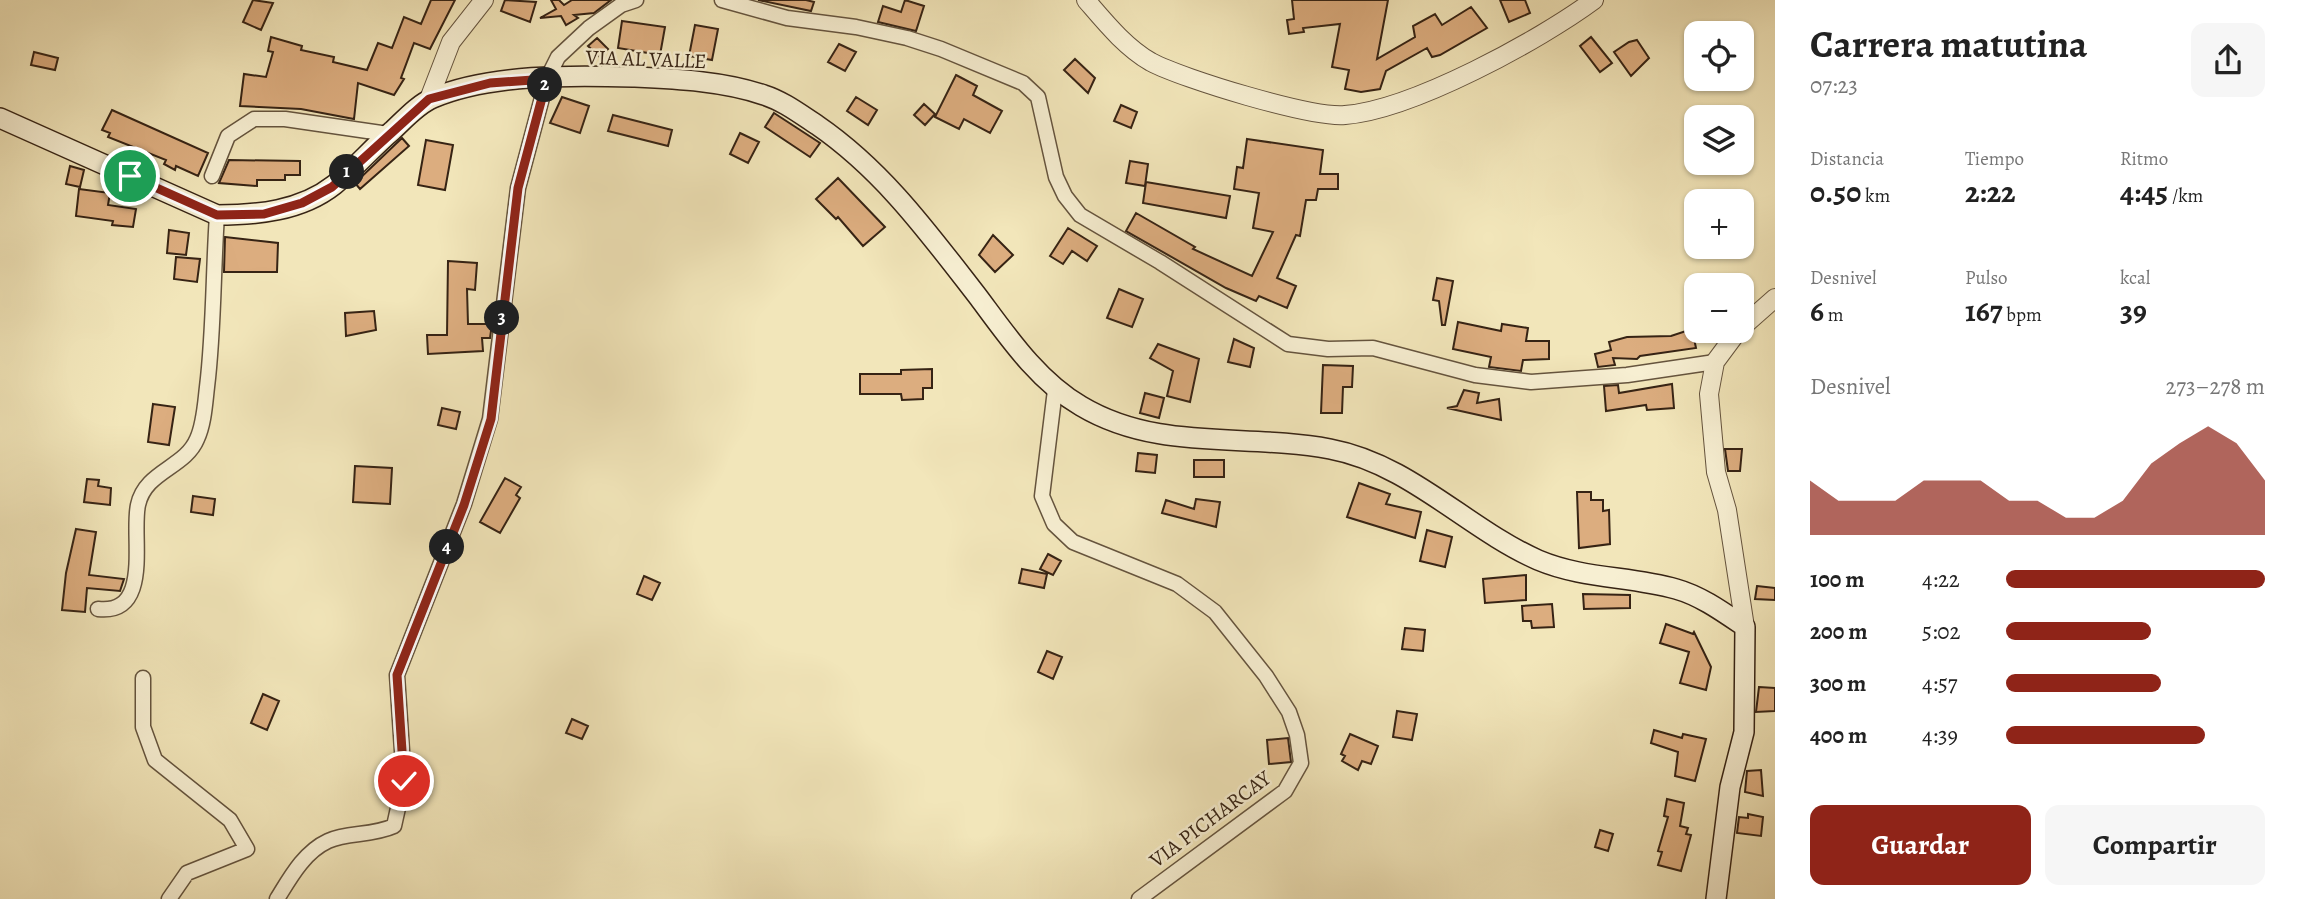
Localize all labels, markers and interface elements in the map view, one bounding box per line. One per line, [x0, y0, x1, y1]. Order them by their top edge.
text: Carrera matutina [1810, 18, 2087, 70]
map controls [1684, 21, 1754, 343]
button: locate [1684, 21, 1754, 91]
button: share [2191, 23, 2265, 97]
street label: VIA AL VALLE [584, 43, 707, 75]
pin: 2 [528, 68, 562, 102]
text: 07:23 [1810, 70, 1858, 101]
text: 2 [540, 71, 549, 97]
button: layers [1684, 105, 1754, 175]
pin [100, 146, 160, 206]
text: Distancia [1810, 146, 1884, 172]
text: Tiempo [1965, 146, 2024, 172]
text: Ritmo [2120, 146, 2168, 172]
pin: 1 [330, 154, 364, 190]
icon: arrive [111, 157, 149, 195]
text: 1 [343, 158, 350, 184]
text: 0.50 [1810, 172, 1861, 212]
text: 2:22 [1965, 172, 2016, 212]
text: 4:45 [2120, 172, 2168, 212]
text: km [1861, 183, 1890, 209]
text: /km [2168, 183, 2203, 209]
button: + [1684, 189, 1754, 259]
text: Desnivel [1810, 265, 1877, 291]
text: Pulso [1965, 265, 2007, 291]
text: kcal [2120, 265, 2150, 291]
button: − [1684, 273, 1754, 343]
text: 6 [1810, 291, 1824, 331]
text: 167 [1965, 291, 2003, 331]
text: 39 [2120, 291, 2147, 331]
pin: 3 [484, 300, 520, 336]
text: m [1824, 302, 1844, 328]
text: bpm [2003, 302, 2042, 328]
text: 3 [497, 304, 506, 330]
text: Desnivel [1810, 371, 1891, 402]
text: 273–278 m [2165, 371, 2265, 402]
pin: 4 [430, 530, 464, 564]
text: 4 [442, 533, 451, 559]
text: 100 m [1810, 564, 1865, 595]
text: 4:22 [1922, 564, 1960, 595]
text: 200 m [1810, 616, 1868, 647]
text: 5:02 [1922, 616, 1961, 647]
text: 300 m [1810, 668, 1866, 699]
text: 4:57 [1922, 668, 1957, 699]
text: 400 m [1810, 720, 1867, 751]
text: 4:39 [1922, 720, 1958, 751]
pin [374, 751, 434, 811]
icon: check [385, 762, 423, 800]
street label: VIA PICHARCAY [1143, 764, 1277, 874]
button: Guardar [1810, 805, 2031, 885]
button: Compartir [2045, 805, 2265, 885]

